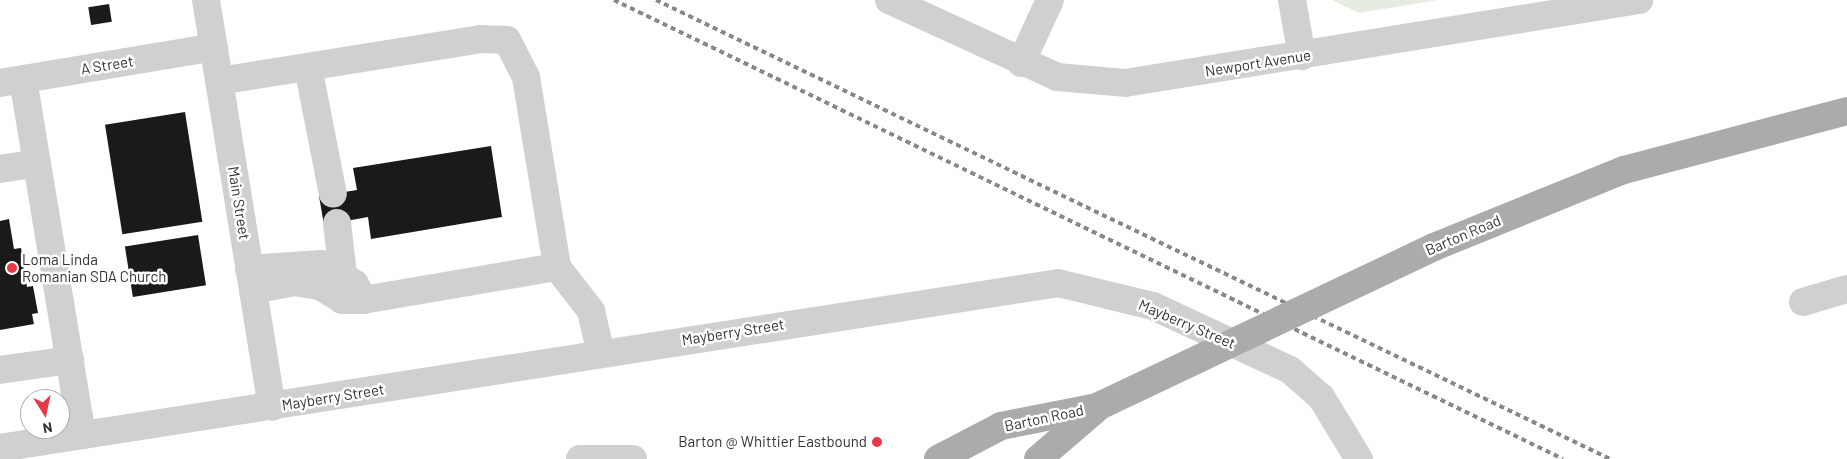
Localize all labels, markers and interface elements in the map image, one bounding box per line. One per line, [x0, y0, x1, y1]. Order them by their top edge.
street label: Newport Avenue [1204, 46, 1312, 80]
street label: A Street [79, 52, 135, 78]
street label: Main Street [224, 165, 254, 241]
street label: Barton Road [1423, 211, 1503, 259]
place label: Loma Linda Romanian SDA Church [22, 250, 166, 285]
marker: Loma Linda Romanian SDA Church [6, 262, 18, 274]
street label: Mayberry Street [1136, 295, 1238, 353]
street label: Mayberry Street [680, 315, 786, 349]
street label: Mayberry Street [280, 380, 386, 414]
north arrow [20, 389, 70, 439]
street label: Barton Road [1003, 401, 1085, 435]
text: N [41, 419, 54, 437]
place label: Barton @ Whittier Eastbound [678, 433, 867, 451]
marker: Barton @ Whittier Eastbound [871, 436, 883, 448]

